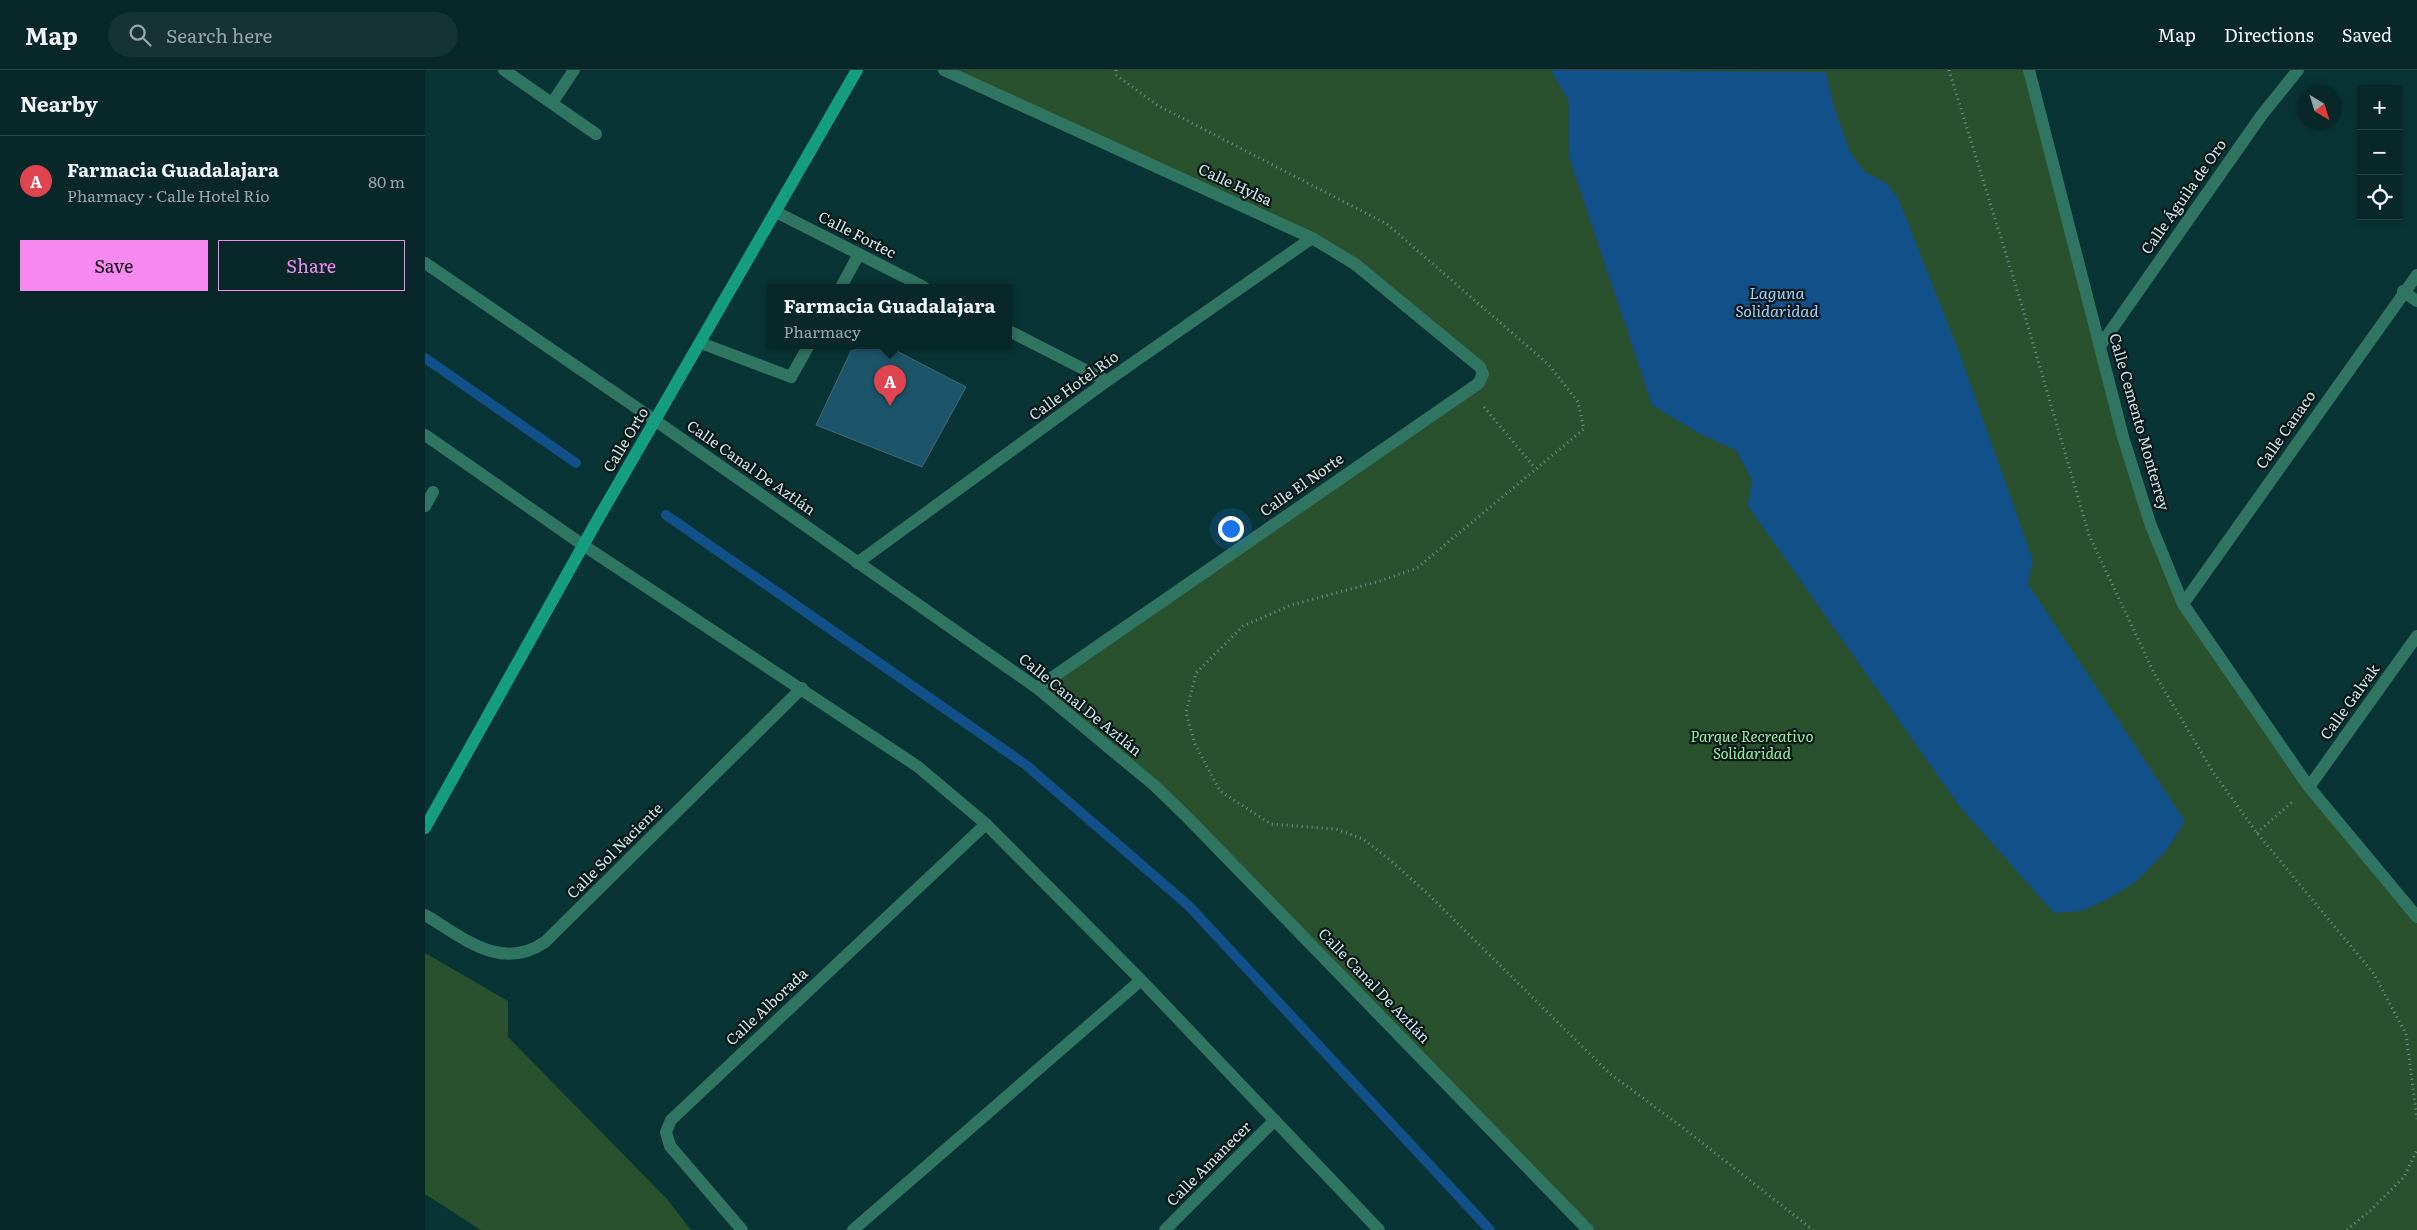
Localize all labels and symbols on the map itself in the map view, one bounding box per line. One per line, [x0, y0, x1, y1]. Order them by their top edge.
north arrow [2297, 85, 2342, 130]
street label: Calle Águila de Oro [2134, 134, 2231, 258]
street label: Calle Hylsa [1195, 156, 1277, 211]
street label: Calle Fortec [815, 204, 901, 263]
water label: Laguna Solidaridad [1735, 280, 1819, 322]
street label: Calle Cemento Monterrey [2104, 330, 2177, 513]
street label: Calle Hotel Río [1023, 344, 1123, 425]
pin: A [874, 365, 906, 406]
street label: Calle Canaco [2249, 385, 2321, 473]
street label: Calle Orto [596, 402, 653, 476]
street label: Calle Canal De Aztlán [683, 414, 821, 520]
street label: Calle El Norte [1254, 446, 1348, 521]
your location [1218, 516, 1244, 542]
street label: Calle Canal De Aztlán [1014, 647, 1148, 761]
street label: Calle Galvak [2313, 658, 2385, 744]
park label: Parque Recreativo Solidaridad [1690, 724, 1814, 764]
street label: Calle Sol Naciente [561, 796, 667, 903]
street label: Calle Canal De Aztlán [1314, 922, 1436, 1048]
street label: Calle Alborada [720, 961, 813, 1050]
street label: Calle Amanecer [1160, 1115, 1256, 1211]

